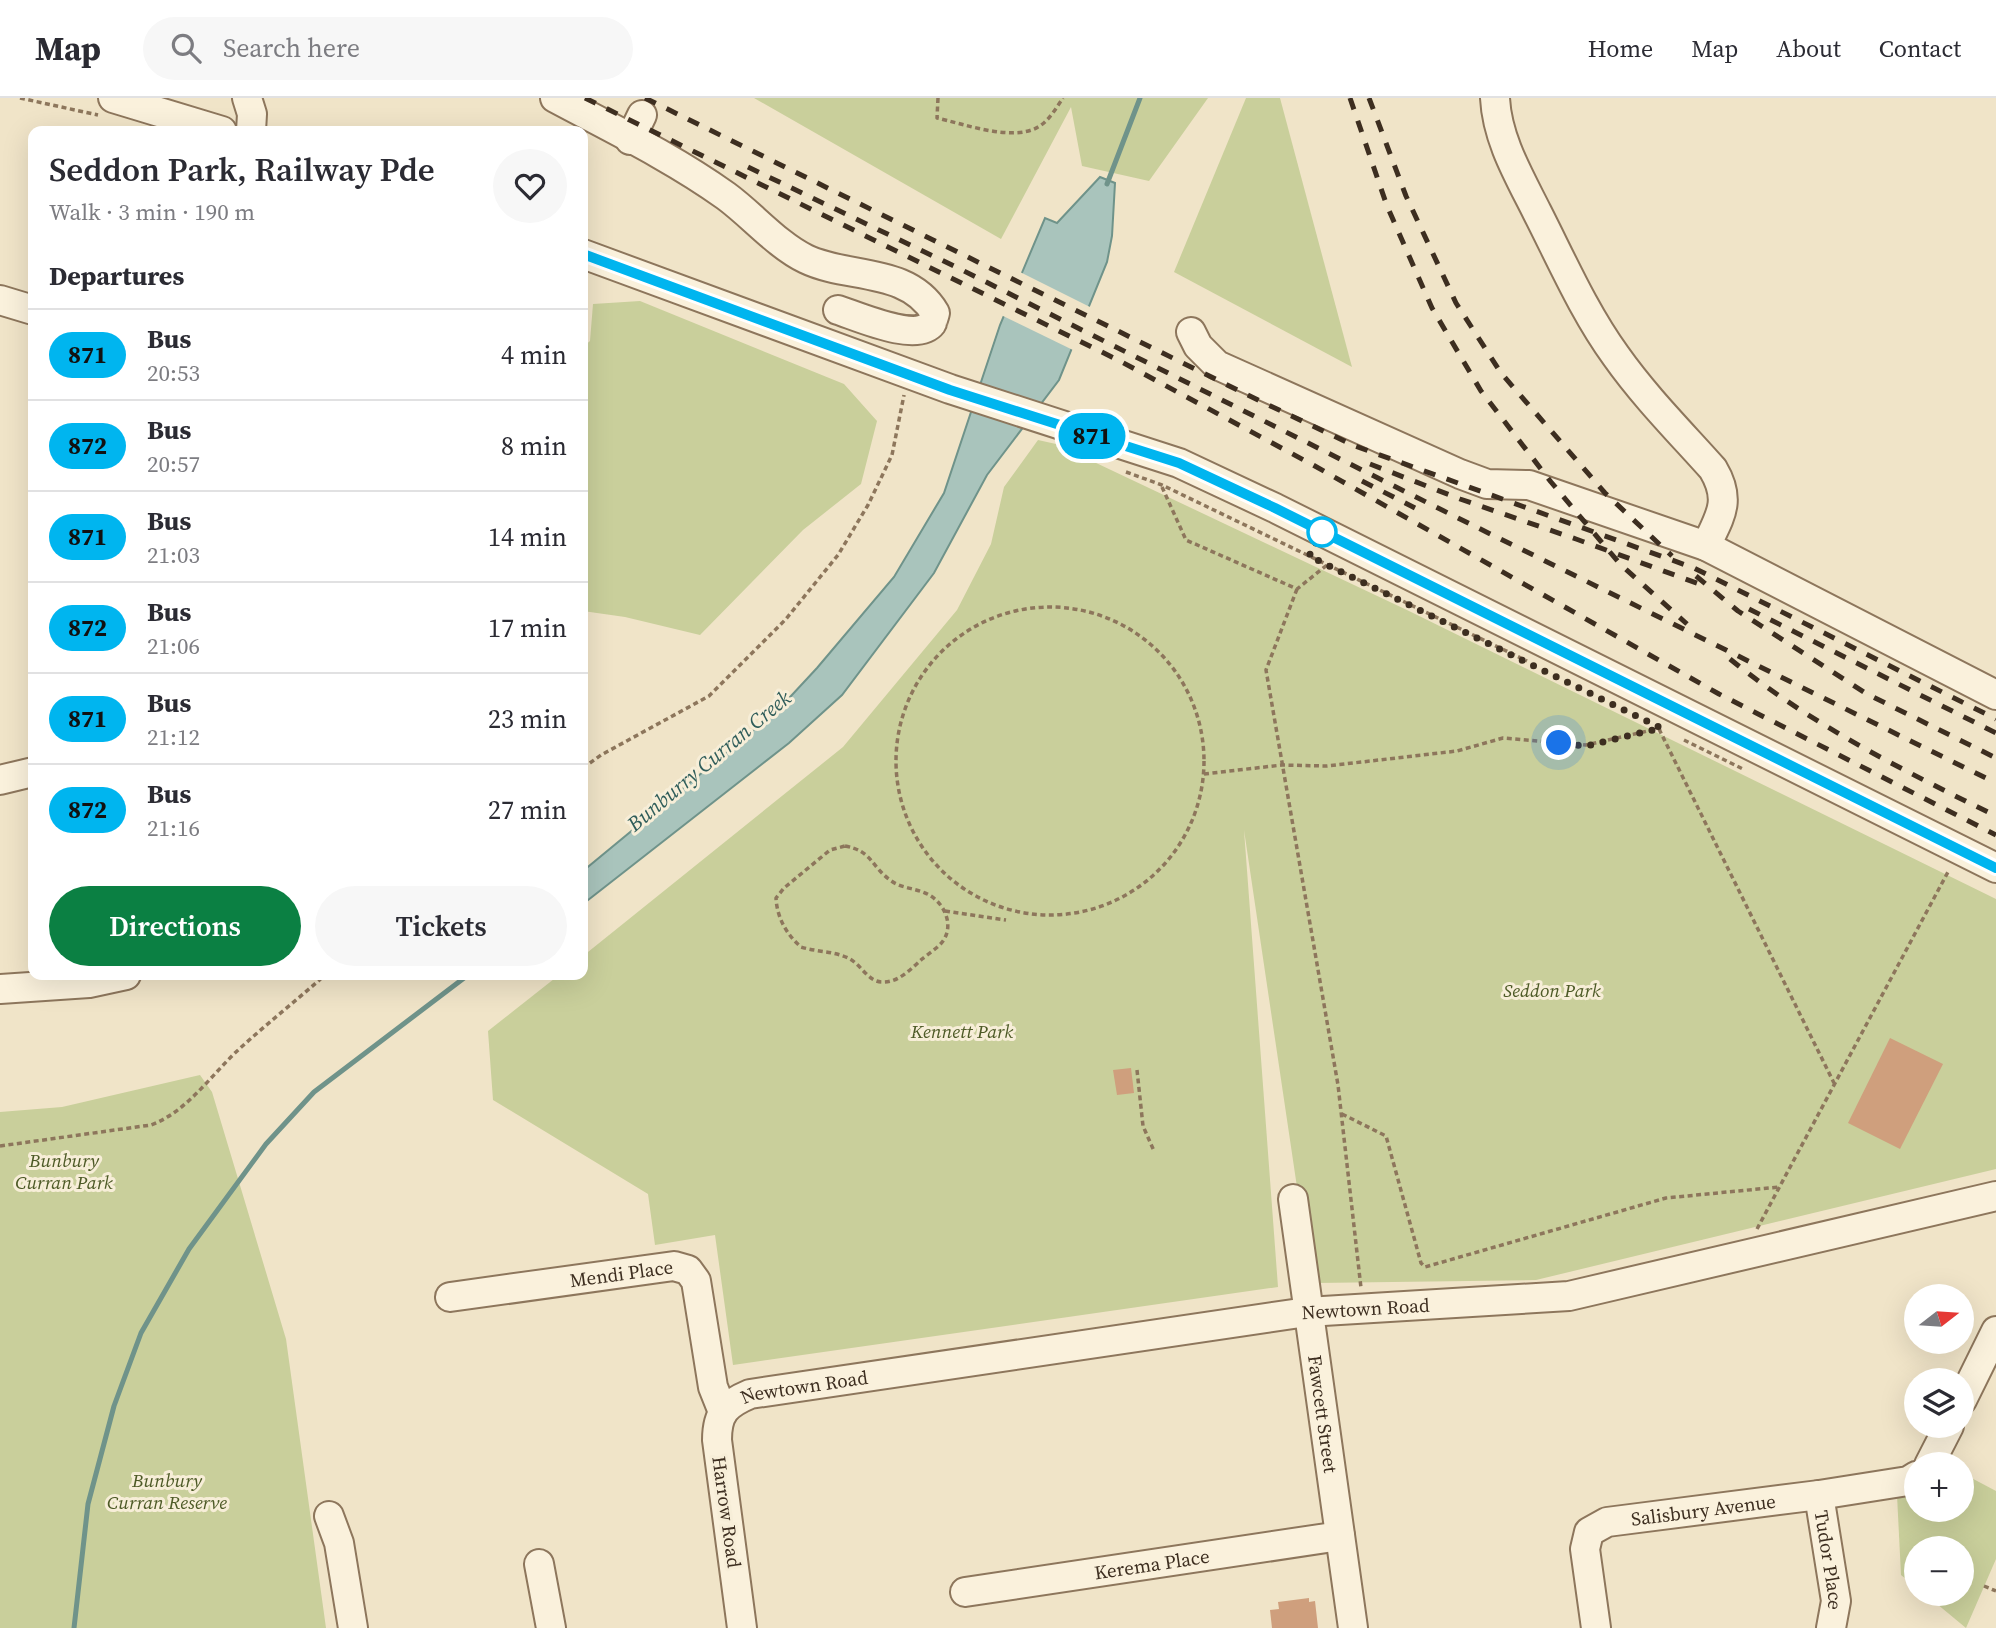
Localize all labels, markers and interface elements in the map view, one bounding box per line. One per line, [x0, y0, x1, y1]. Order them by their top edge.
search box [143, 17, 633, 80]
text: Map [35, 26, 101, 71]
icon: search [167, 29, 205, 67]
text: Search here [223, 30, 360, 66]
text: Home [1588, 32, 1653, 65]
text: Map [1691, 32, 1738, 65]
text: About [1776, 32, 1841, 65]
text: Contact [1879, 32, 1961, 65]
text: Seddon Park, Railway Pde [49, 147, 435, 192]
button: heart [493, 149, 567, 223]
text: Walk · 3 min · 190 m [49, 196, 255, 228]
text: Departures [49, 258, 184, 294]
text: Bus [147, 321, 191, 357]
text: 4 min [501, 337, 567, 373]
text: 871 [68, 338, 107, 371]
text: 20:53 [147, 357, 200, 389]
text: Bus [147, 412, 191, 448]
line badge: 871 [1052, 413, 1132, 459]
text: 871 [1072, 419, 1112, 452]
text: 8 min [501, 428, 567, 464]
text: 872 [68, 429, 107, 462]
text: 20:57 [147, 448, 200, 480]
text: Bus [147, 503, 191, 539]
unlabelled marker [1307, 517, 1337, 547]
text: 14 min [488, 519, 567, 555]
text: 871 [68, 520, 107, 553]
text: 21:03 [147, 539, 200, 571]
text: Bus [147, 594, 191, 630]
text: 17 min [488, 610, 567, 646]
text: 872 [68, 611, 107, 644]
text: 21:06 [147, 630, 200, 662]
water label: Bunburry Curran Creek [620, 683, 797, 838]
text: Bus [147, 685, 191, 721]
text: 23 min [488, 701, 567, 737]
text: 871 [68, 702, 107, 735]
text: 21:12 [147, 721, 200, 753]
your location [1541, 725, 1576, 760]
text: Bus [147, 776, 191, 812]
text: 27 min [488, 792, 567, 828]
text: 872 [68, 793, 107, 826]
text: 21:16 [147, 812, 200, 844]
button: Directions [49, 886, 301, 966]
button: Tickets [315, 886, 567, 966]
park label: Seddon Park [1503, 977, 1601, 1003]
park label: Kennett Park [910, 1018, 1013, 1044]
park label: Bunbury Curran Park [15, 1147, 113, 1195]
street label: Mendi Place [568, 1253, 675, 1293]
north arrow [1904, 1284, 1974, 1354]
map controls [1904, 1284, 1974, 1606]
street label: Newtown Road [1301, 1292, 1431, 1325]
street label: Fawcett Street [1302, 1353, 1344, 1475]
street label: Newtown Road [736, 1364, 870, 1410]
button: layers [1904, 1368, 1974, 1438]
button: + [1904, 1452, 1974, 1522]
street label: Harrow Road [706, 1454, 748, 1570]
park label: Bunbury Curran Reserve [107, 1467, 227, 1515]
street label: Salisbury Avenue [1630, 1488, 1777, 1532]
street label: Tudor Place [1809, 1508, 1849, 1612]
button: − [1904, 1536, 1974, 1606]
street label: Kerema Place [1093, 1543, 1211, 1586]

